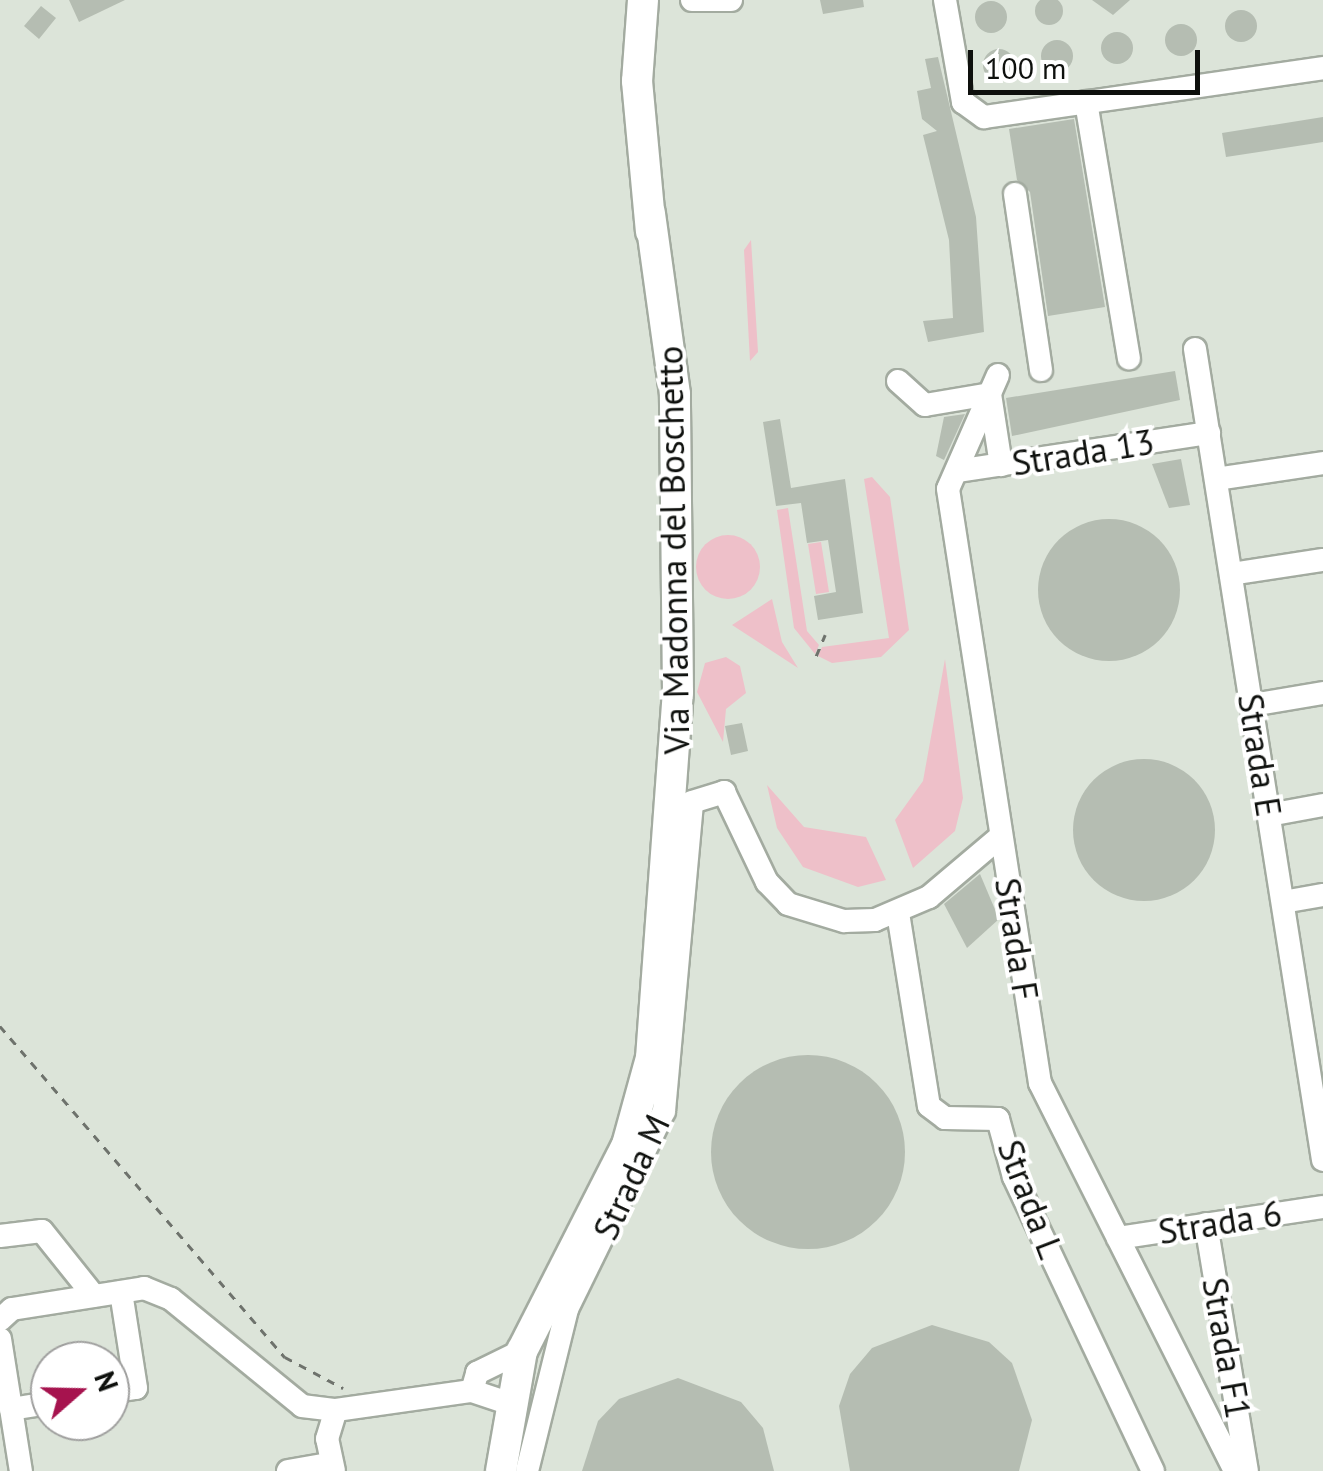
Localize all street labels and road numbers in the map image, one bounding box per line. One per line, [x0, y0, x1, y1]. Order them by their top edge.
street label: Via Madonna del Boschetto [648, 345, 698, 755]
street label: Strada 13 [1009, 420, 1157, 484]
street label: Strada E [1230, 690, 1290, 820]
street label: Strada F [987, 875, 1047, 1003]
street label: Strada M [584, 1108, 678, 1246]
street label: Strada L [989, 1134, 1073, 1264]
street label: Strada 6 [1155, 1192, 1285, 1252]
street label: Strada F1 [1194, 1274, 1260, 1422]

